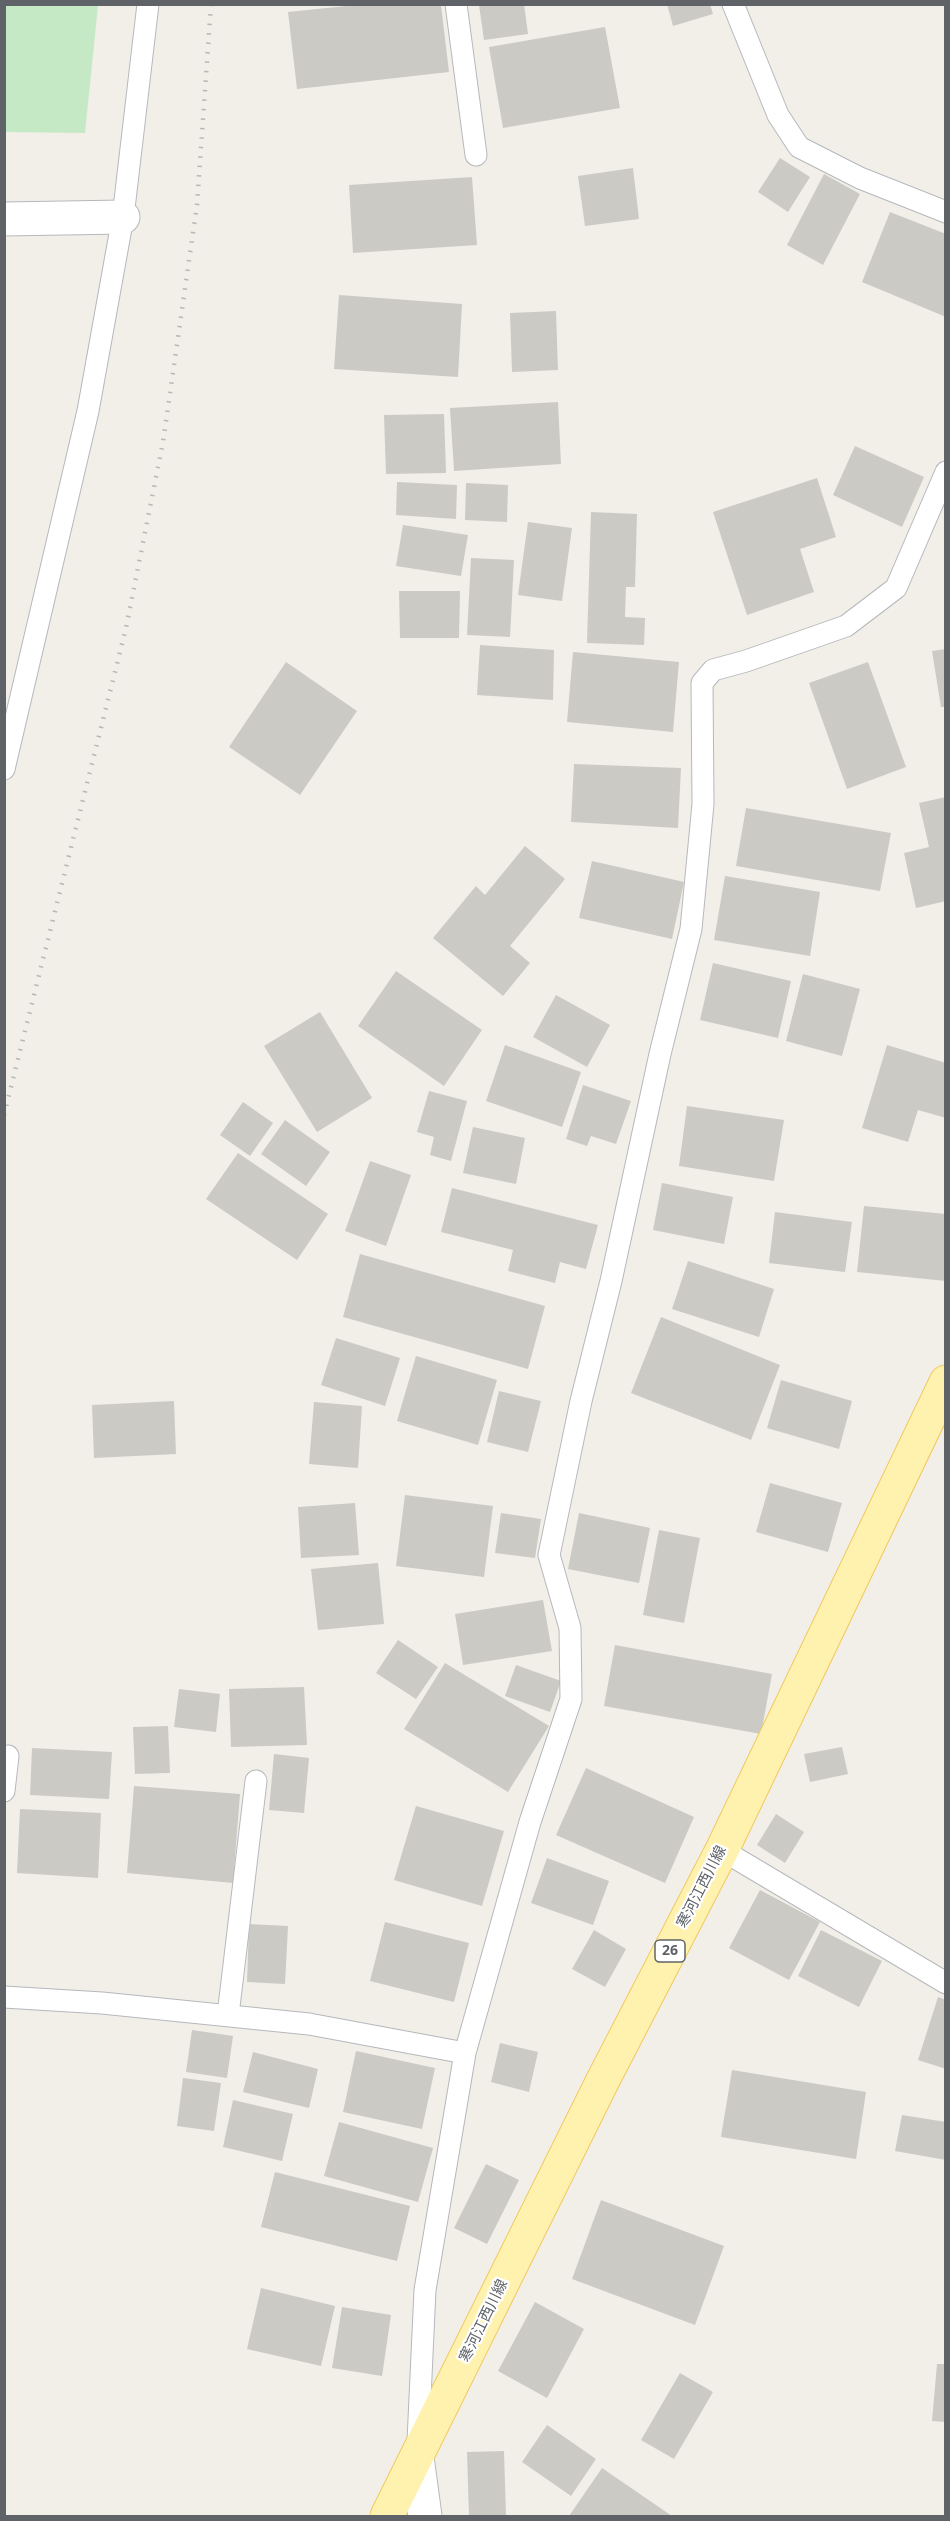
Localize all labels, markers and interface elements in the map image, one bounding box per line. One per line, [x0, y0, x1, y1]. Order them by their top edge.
street label: 寒河江西川線 [674, 1843, 730, 1931]
road number: 26 [655, 1940, 685, 1962]
street label: 寒河江西川線 [456, 2277, 512, 2365]

